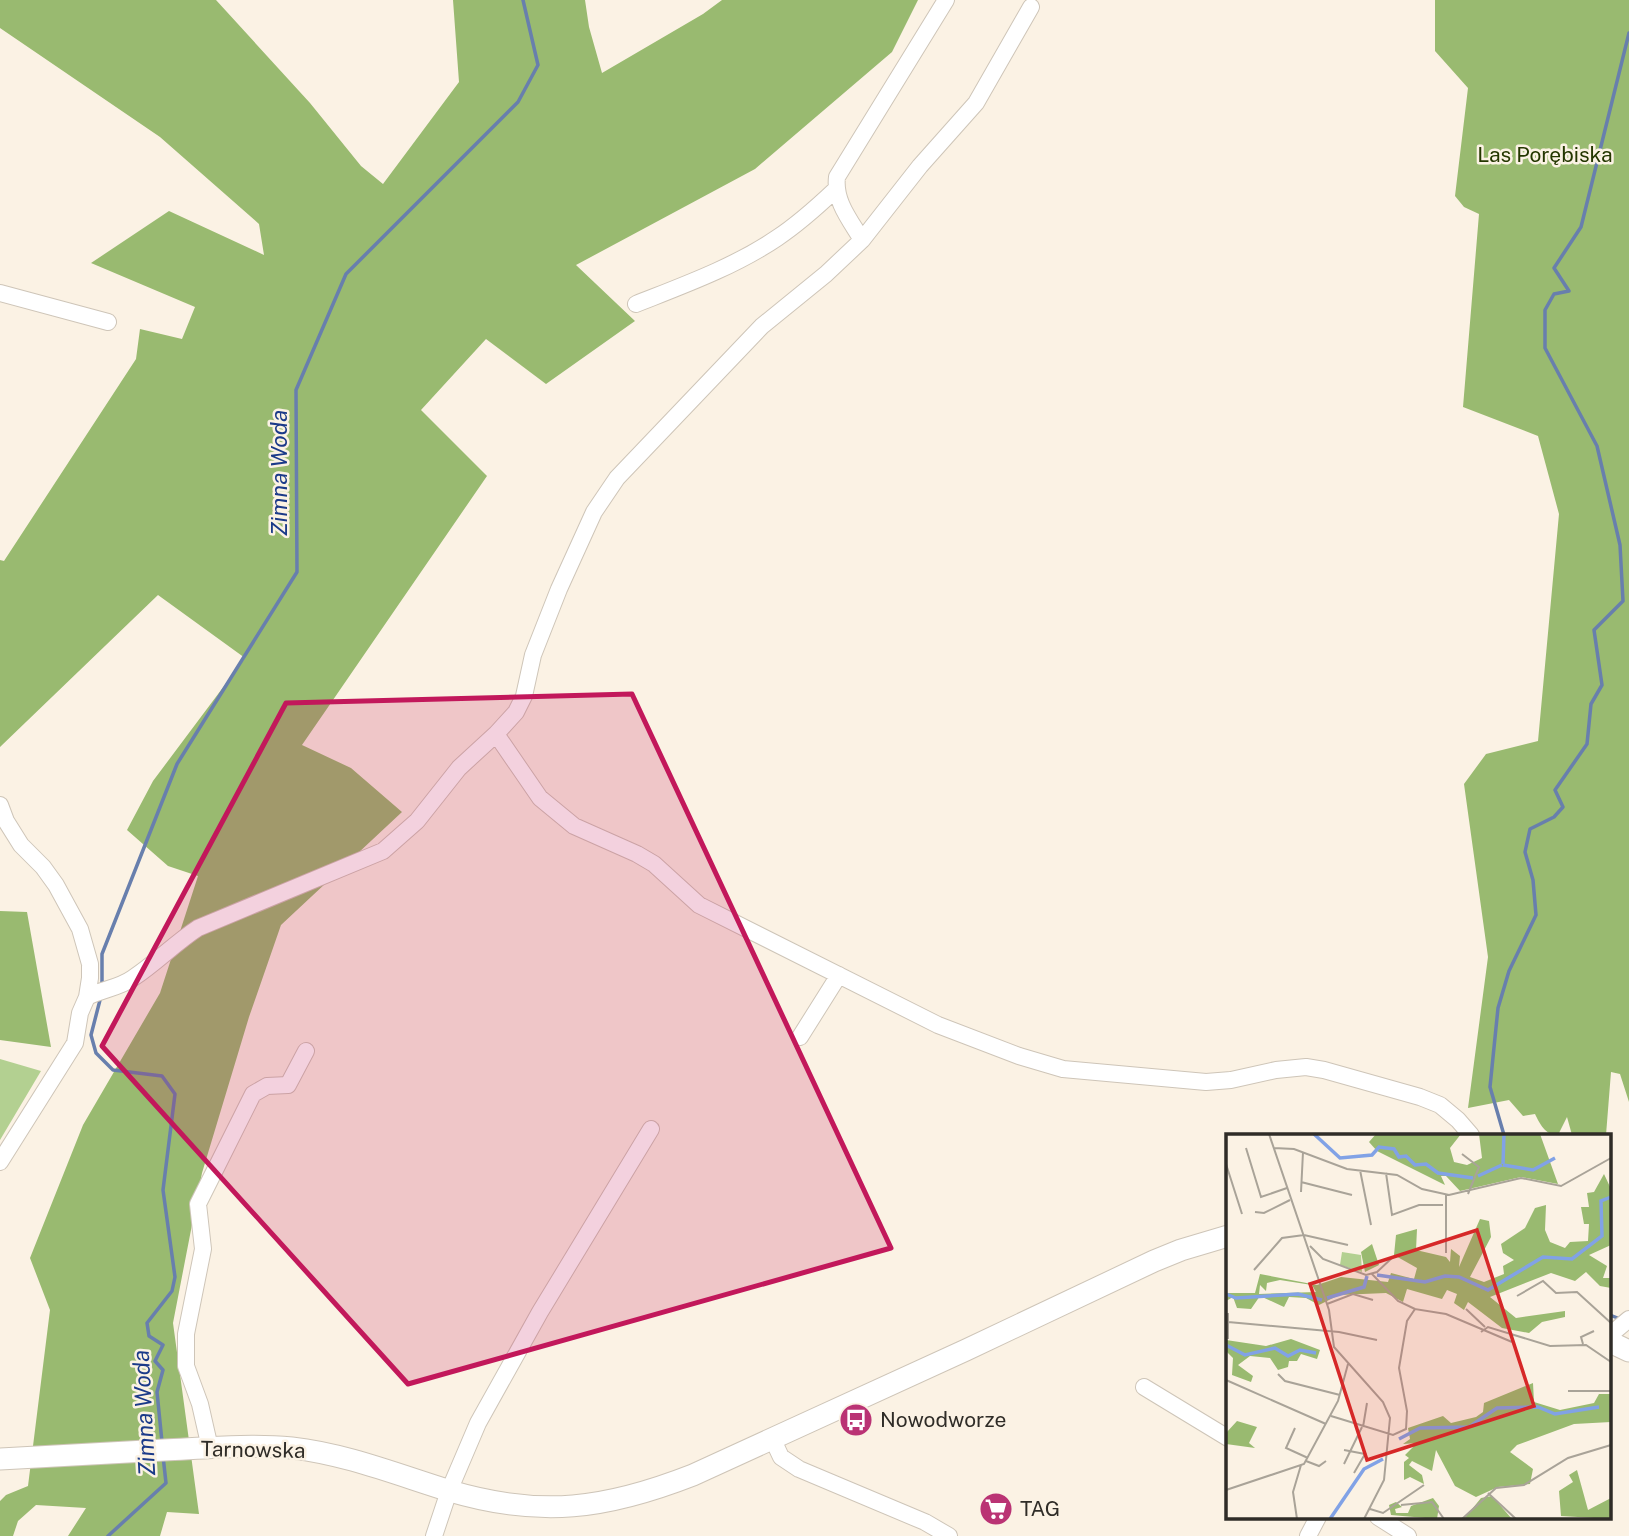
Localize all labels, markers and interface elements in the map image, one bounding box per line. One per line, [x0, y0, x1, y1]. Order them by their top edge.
park label: Las Porębiska [1477, 142, 1613, 167]
water label: Zimna Woda [265, 410, 292, 536]
inset map [1226, 1134, 1612, 1518]
water label: Zimna Woda [127, 1349, 160, 1477]
bus stop icon: Nowodworze [837, 1401, 875, 1439]
place label: Nowodworze [880, 1407, 1006, 1432]
street label: Tarnowska [200, 1436, 306, 1463]
supermarket icon: TAG [977, 1490, 1015, 1528]
place label: TAG [1020, 1496, 1060, 1521]

